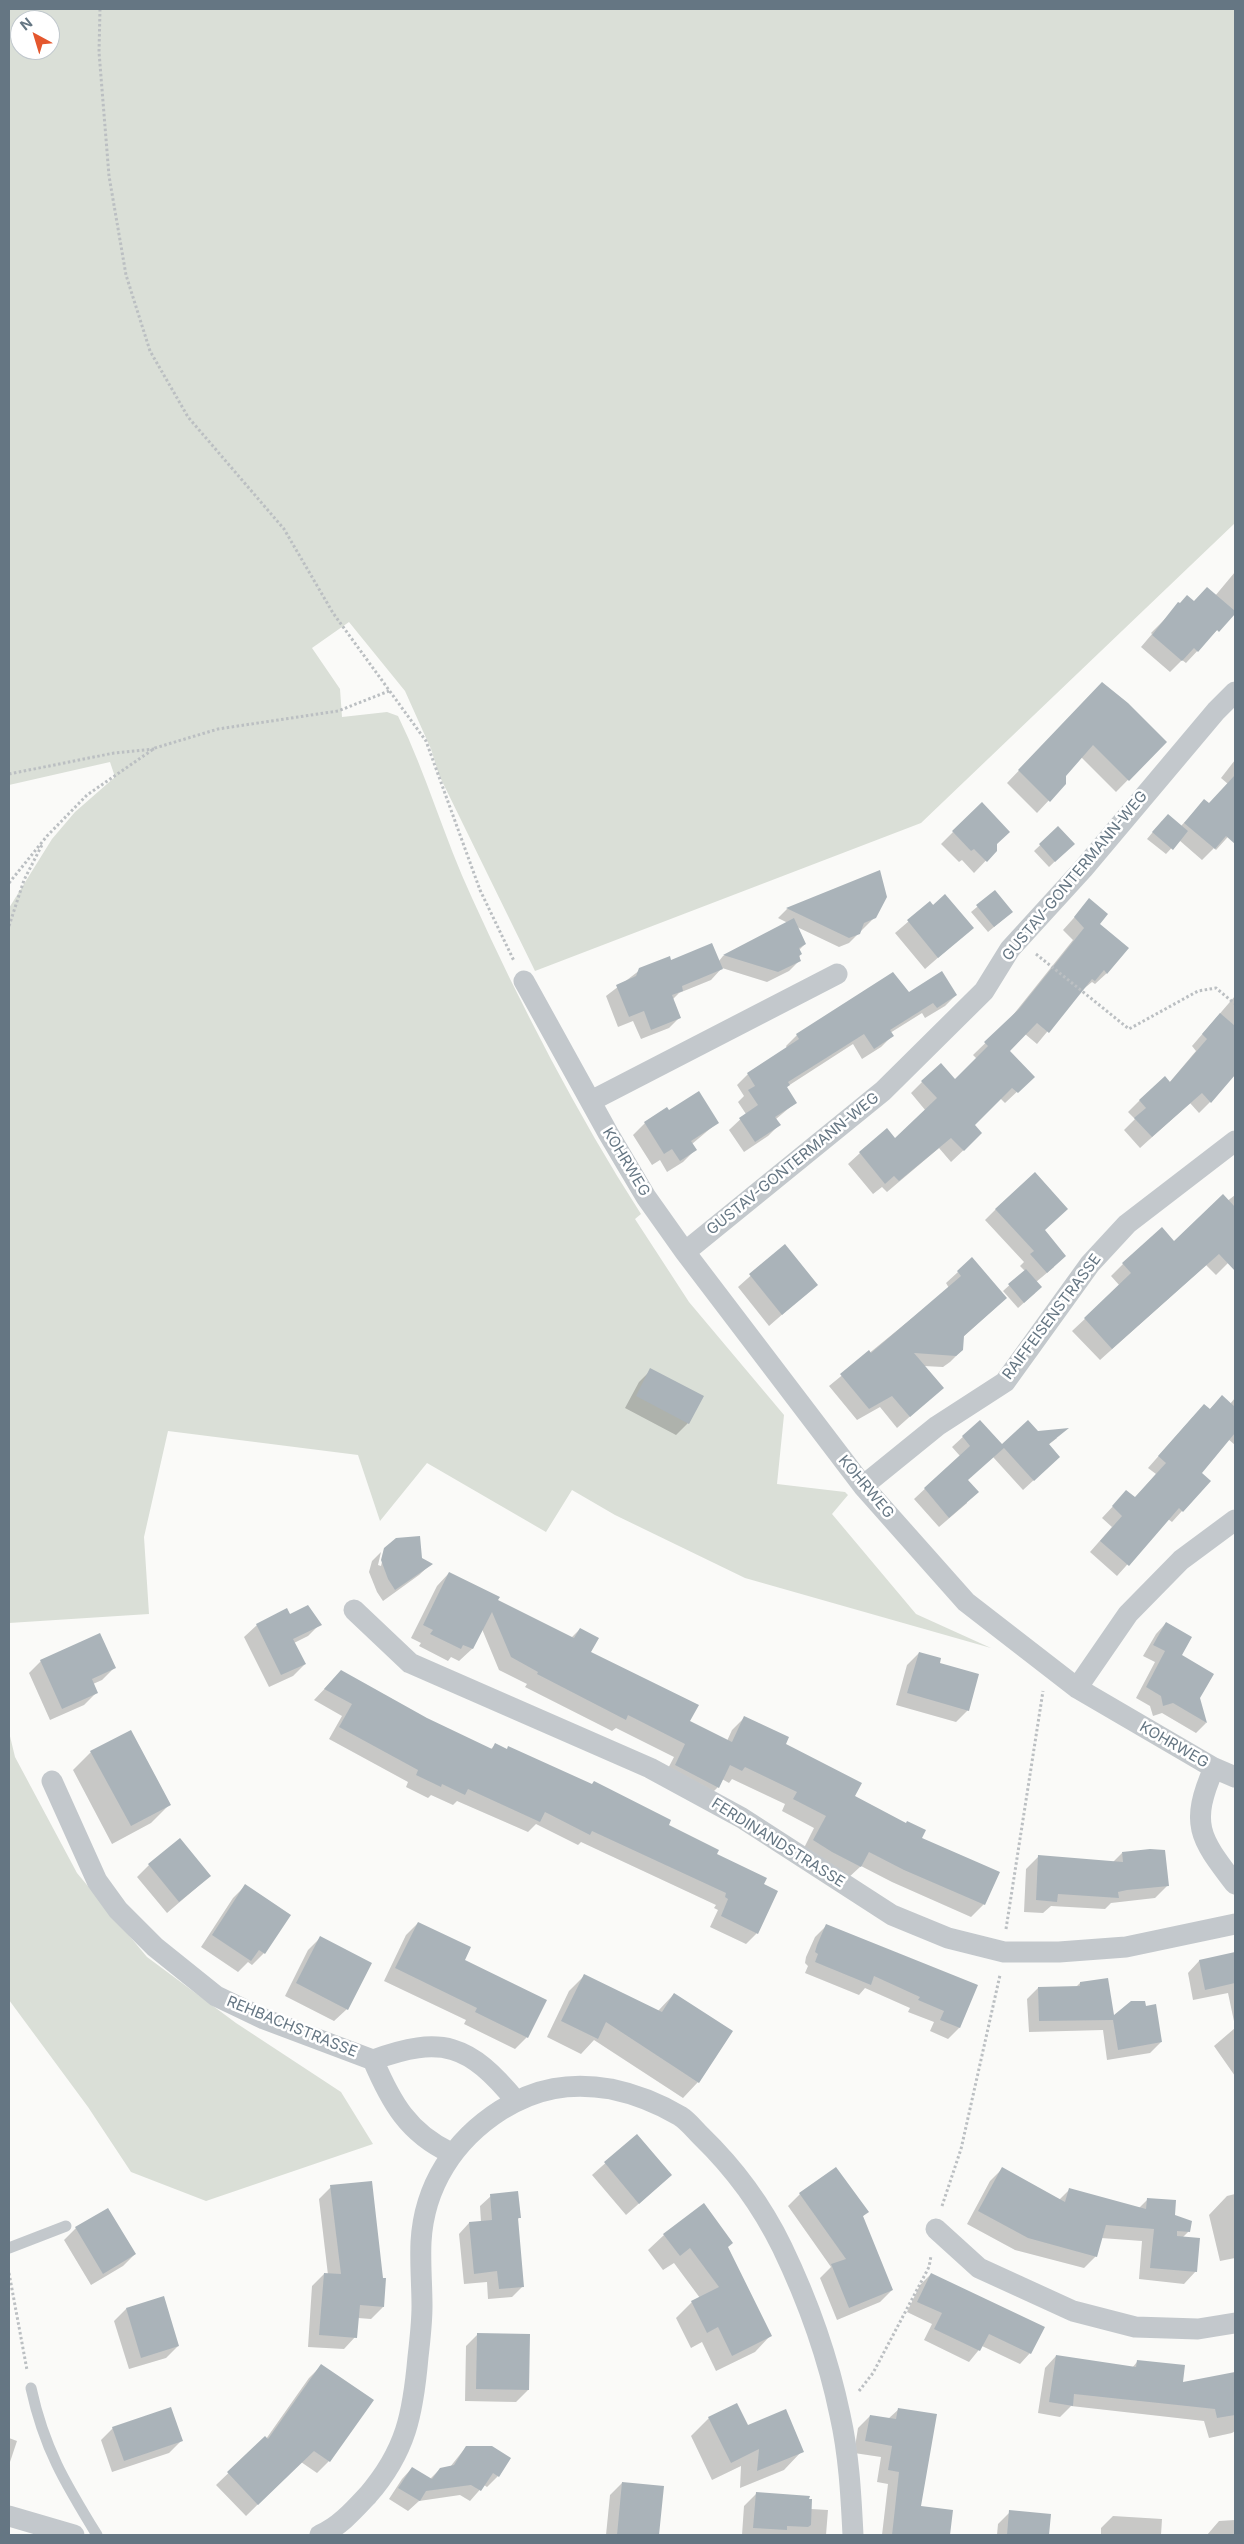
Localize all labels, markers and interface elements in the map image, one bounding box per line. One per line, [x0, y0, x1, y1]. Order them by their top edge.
north arrow [10, 10, 60, 60]
text: N [16, 14, 35, 34]
street label: GUSTAV-GONTERMANN-WEG [999, 787, 1151, 965]
street label: GUSTAV-GONTERMANN-WEG [703, 1089, 883, 1239]
street label: KOHRWEG [599, 1124, 653, 1200]
street label: RAIFFEISENSTRASSE [999, 1251, 1105, 1383]
street label: KOHRWEG [834, 1452, 898, 1522]
street label: KOHRWEG [1136, 1718, 1212, 1772]
street label: FERDINANDSTRASSE [708, 1795, 848, 1891]
street label: REHBACHSTRASSE [224, 1993, 360, 2061]

